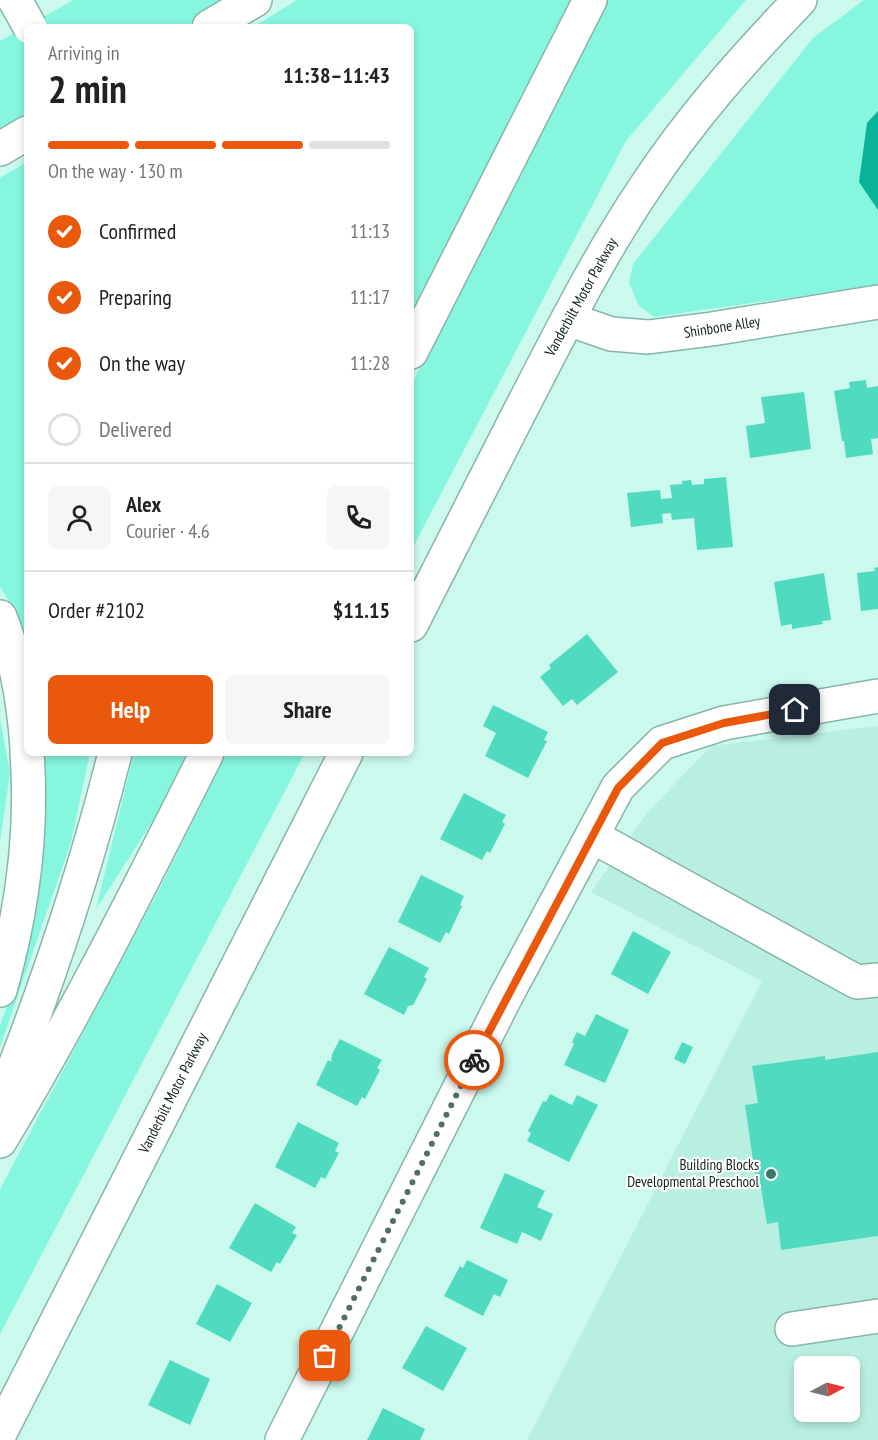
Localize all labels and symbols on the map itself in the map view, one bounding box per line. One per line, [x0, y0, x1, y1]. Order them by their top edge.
street label: Vanderbilt Motor Parkway [540, 234, 621, 360]
street label: Shinbone Alley [682, 311, 762, 342]
pin [769, 684, 820, 735]
street label: Vanderbilt Motor Parkway [133, 1029, 211, 1157]
courier [444, 1030, 504, 1090]
place label: Building Blocks Developmental Preschool [627, 1155, 759, 1191]
marker: Building Blocks Developmental Preschool [764, 1167, 778, 1181]
pin [299, 1330, 350, 1381]
north arrow [794, 1356, 860, 1422]

